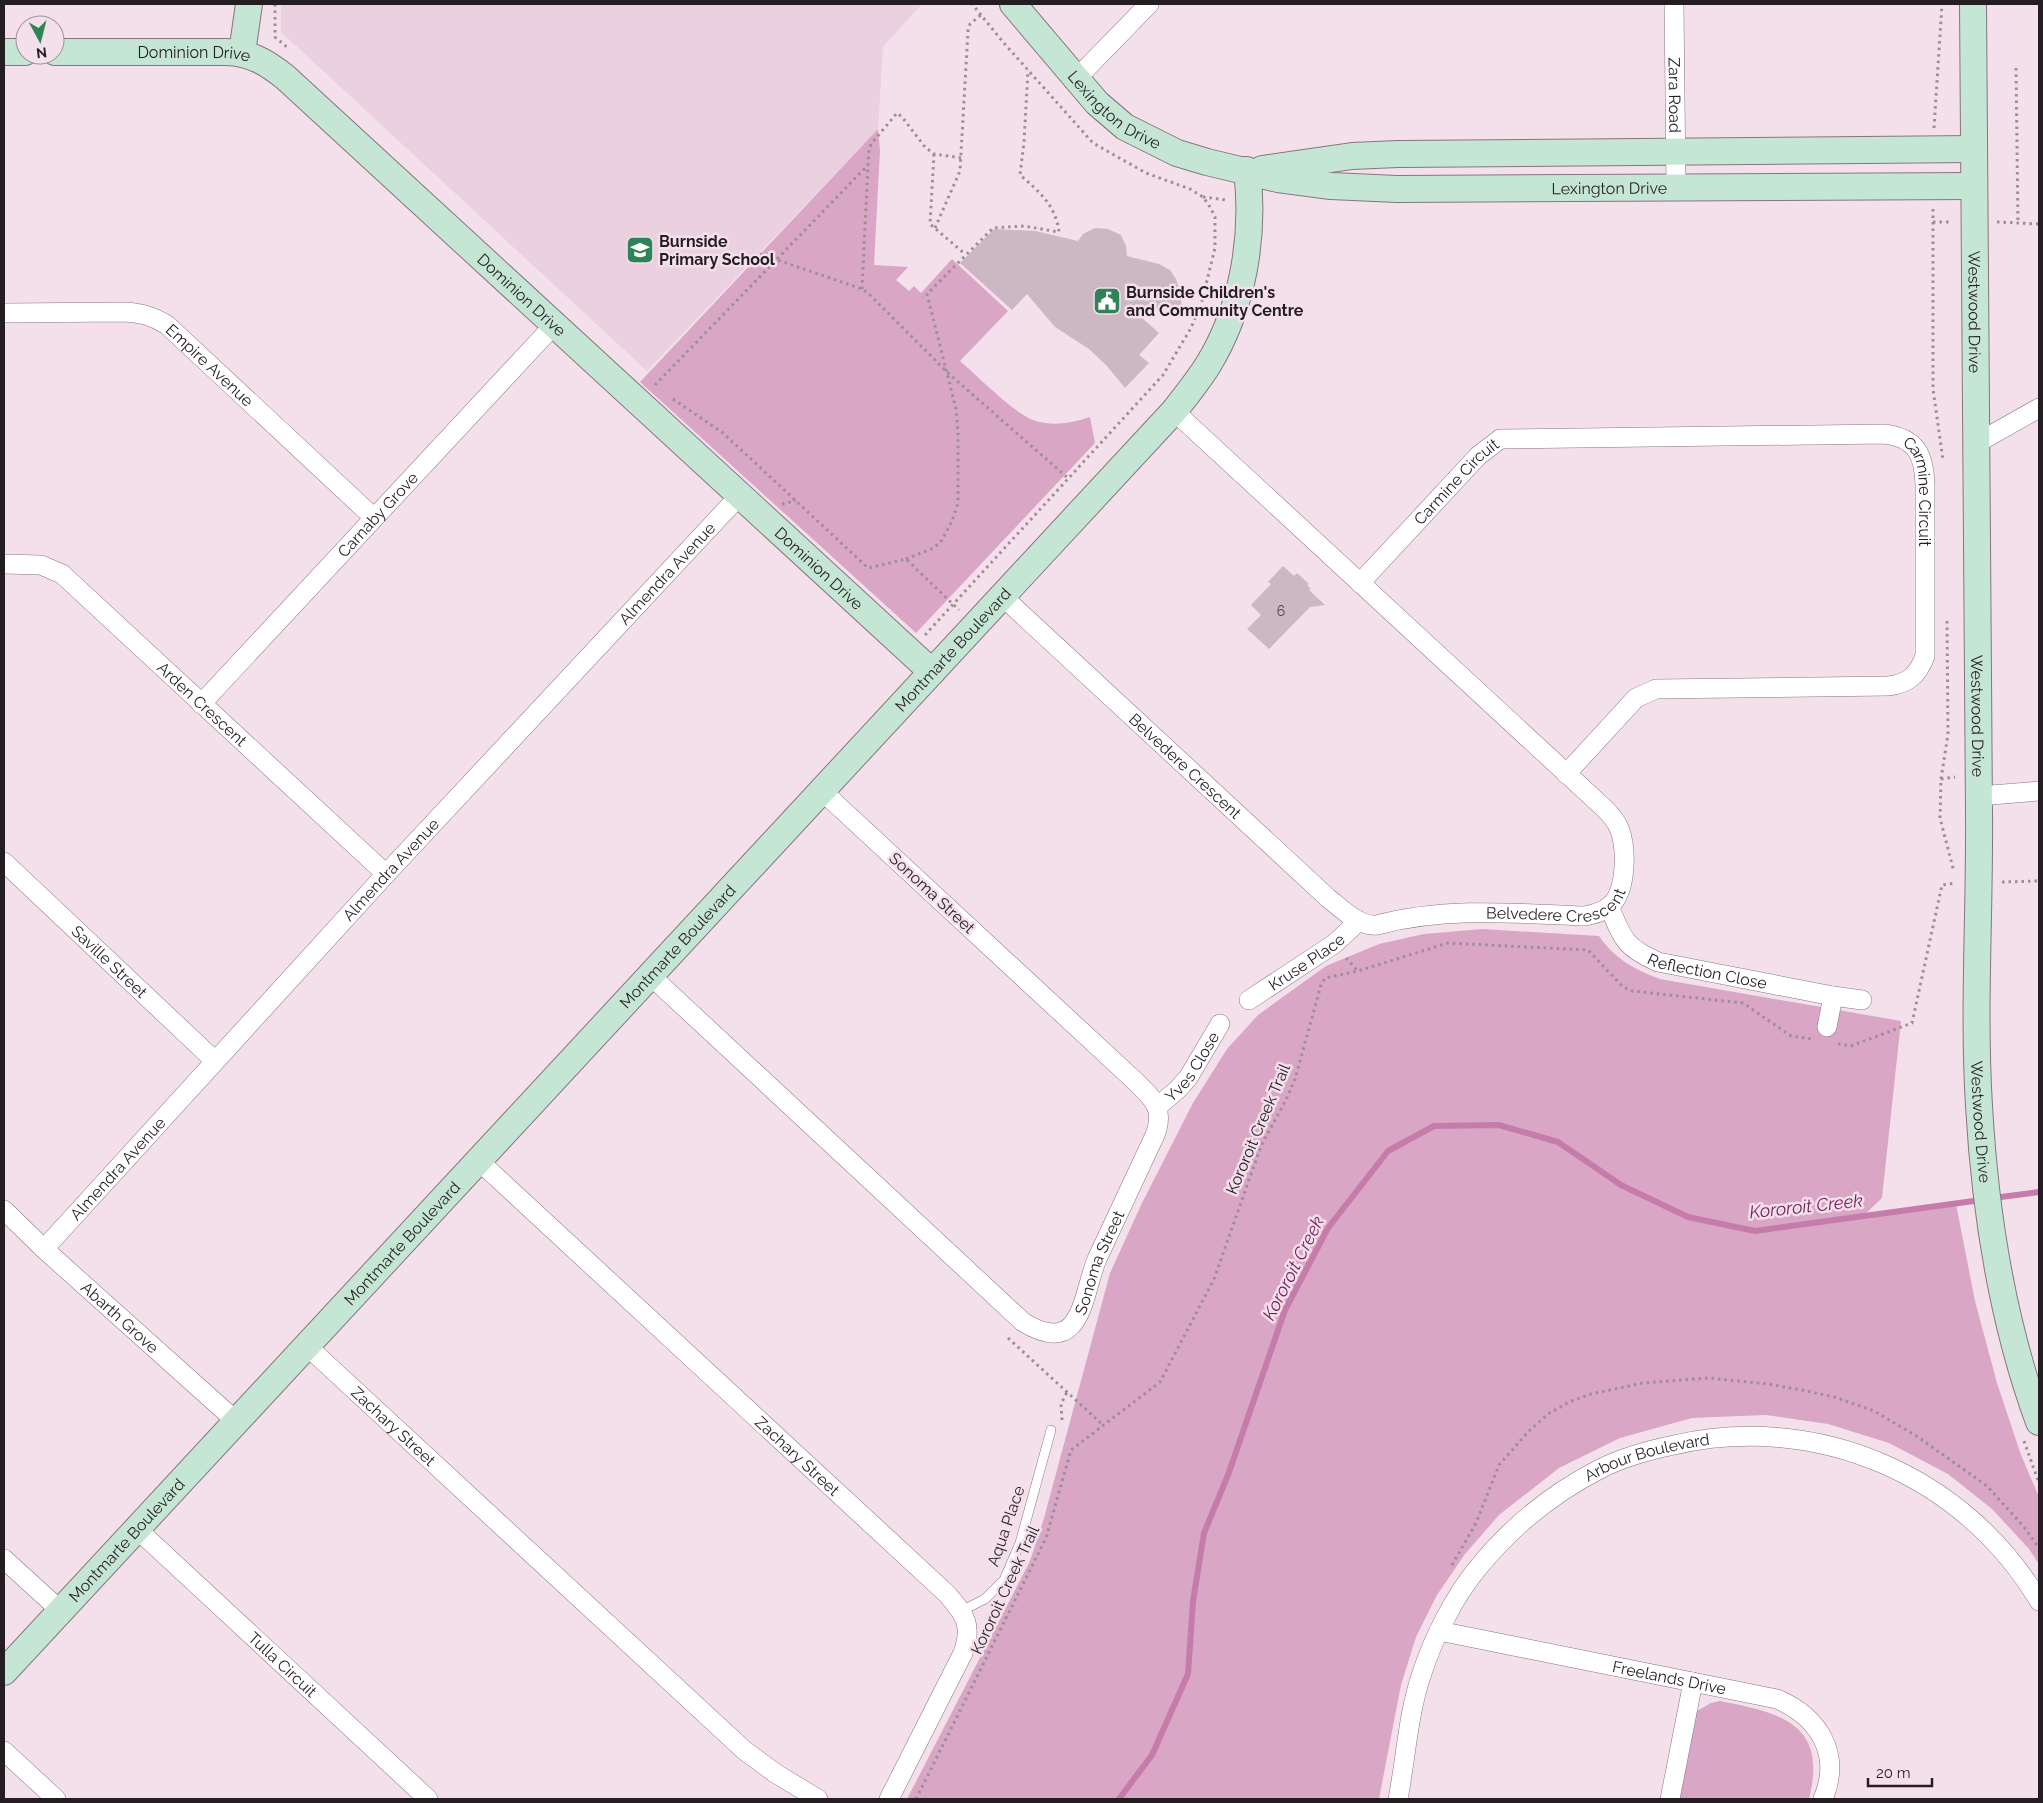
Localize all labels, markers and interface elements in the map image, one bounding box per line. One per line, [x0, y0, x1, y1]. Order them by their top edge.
north arrow [15, 15, 65, 65]
street label: Dominion Drive [137, 42, 253, 65]
text: N [35, 44, 48, 61]
street label: Zara Road [1665, 57, 1685, 133]
street label: Lexington Drive [1064, 67, 1164, 153]
street label: Lexington Drive [1552, 178, 1667, 198]
place label: Burnside Primary School [659, 232, 776, 269]
school or university icon: Burnside Primary School [625, 235, 655, 265]
street label: Dominion Drive [474, 249, 570, 340]
street label: Westwood Drive [1965, 251, 1985, 373]
place label: Burnside Children's and Community Centre [1126, 283, 1304, 320]
public building icon: Burnside Children's and Community Centre [1092, 286, 1122, 316]
street label: Empire Avenue [162, 320, 257, 410]
street label: Carmine Circuit [1900, 432, 1935, 547]
street label: Carmine Circuit [1410, 434, 1503, 528]
street label: Carnaby Grove [333, 468, 422, 561]
street label: Almendra Avenue [615, 518, 719, 628]
street label: Dominion Drive [771, 523, 867, 614]
street label: Montmarte Boulevard [891, 584, 1015, 715]
house number: 6 [1277, 603, 1285, 619]
street label: Westwood Drive [1968, 655, 1988, 777]
street label: Arden Crescent [154, 658, 251, 750]
street label: Belvedere Crescent [1125, 709, 1246, 823]
street label: Almendra Avenue [339, 814, 443, 925]
street label: Sonoma Street [885, 849, 979, 938]
street label: Montmarte Boulevard [615, 881, 739, 1012]
street label: Belvedere Crescent [1486, 885, 1629, 926]
street label: Saville Street [68, 921, 152, 1002]
street label: Kruse Place [1265, 929, 1349, 994]
street label: Reflection Close [1645, 949, 1769, 992]
street label: Yves Close [1161, 1028, 1223, 1106]
street label: Kororoit Creek Trail [1222, 1060, 1294, 1197]
street label: Westwood Drive [1968, 1061, 1995, 1184]
street label: Almendra Avenue [66, 1113, 169, 1224]
street label: Montmarte Boulevard [340, 1177, 464, 1309]
water label: Kororoit Creek [1748, 1190, 1864, 1222]
street label: Sonoma Street [1070, 1207, 1128, 1317]
water label: Kororoit Creek [1258, 1212, 1328, 1324]
street label: Abarth Grove [77, 1278, 163, 1357]
street label: Zachary Street [348, 1382, 440, 1470]
street label: Zachary Street [751, 1412, 844, 1500]
street label: Arbour Boulevard [1581, 1429, 1711, 1485]
street label: Montmarte Boulevard [65, 1474, 188, 1606]
street label: Aqua Place [983, 1483, 1029, 1569]
street label: Kororoit Creek Trail [967, 1522, 1043, 1657]
street label: Tulla Circuit [245, 1628, 322, 1701]
street label: Freelands Drive [1611, 1657, 1728, 1698]
scale bar [1868, 1756, 1932, 1788]
text: 20 m [1876, 1764, 1911, 1782]

